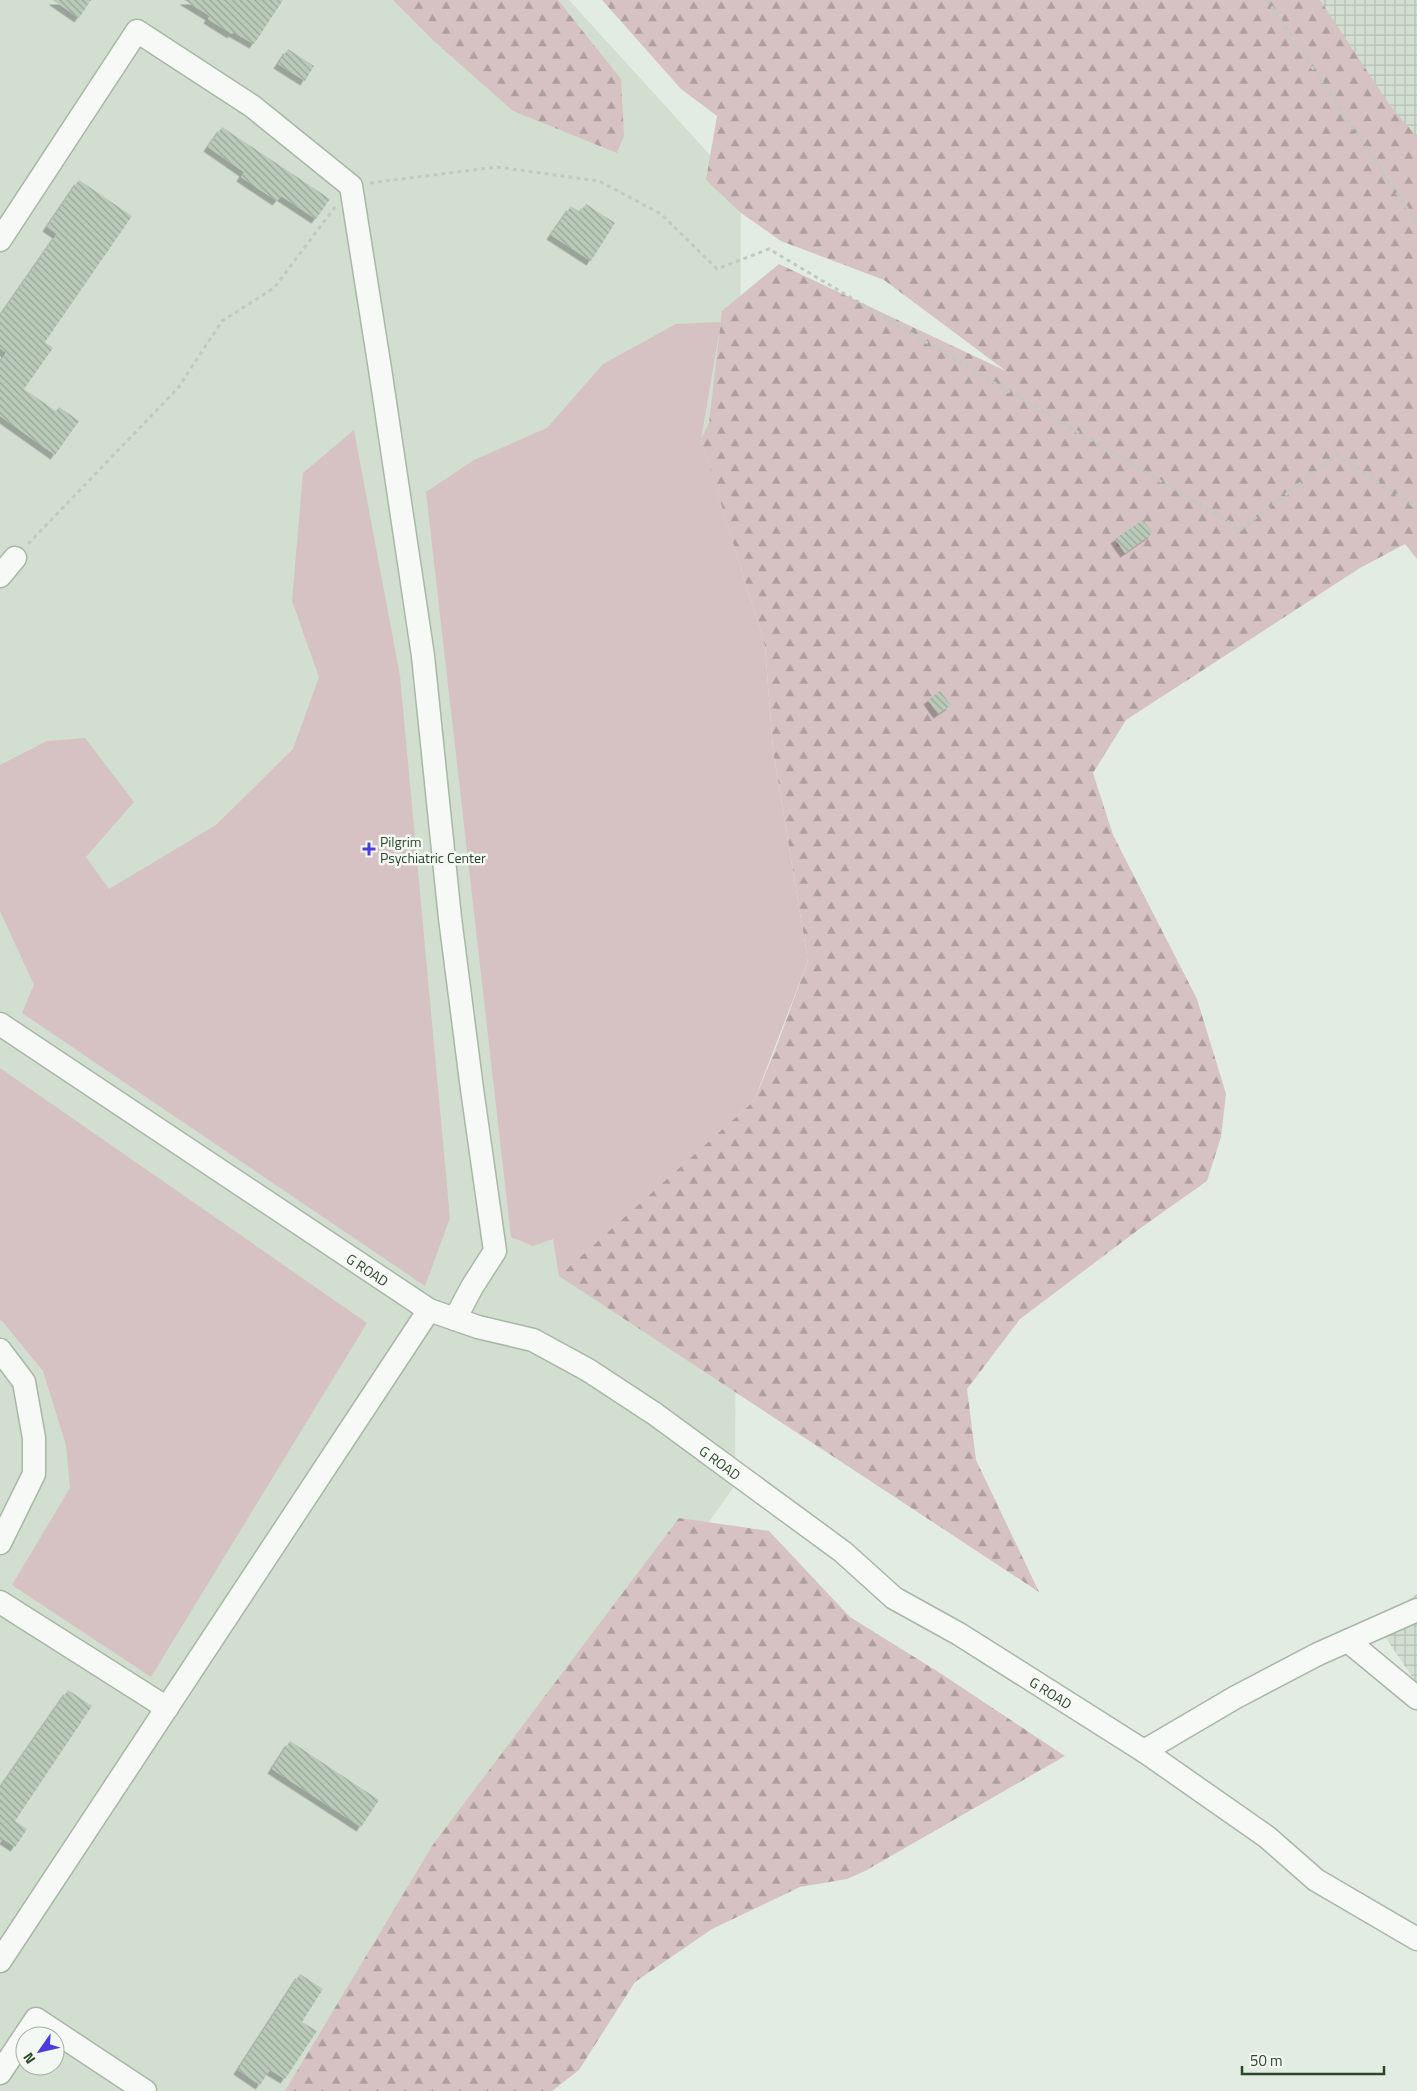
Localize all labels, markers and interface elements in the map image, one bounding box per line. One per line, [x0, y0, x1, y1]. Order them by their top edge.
place label: Pilgrim Psychiatric Center [380, 831, 486, 868]
marker: Pilgrim Psychiatric Center [362, 842, 376, 856]
street label: G ROAD [342, 1247, 393, 1291]
street label: G ROAD [695, 1440, 746, 1484]
street label: G ROAD [1026, 1671, 1077, 1714]
north arrow [15, 2026, 65, 2076]
scale bar [1242, 2044, 1384, 2076]
text: N [17, 2049, 40, 2068]
text: 50 m [1250, 2049, 1283, 2072]

